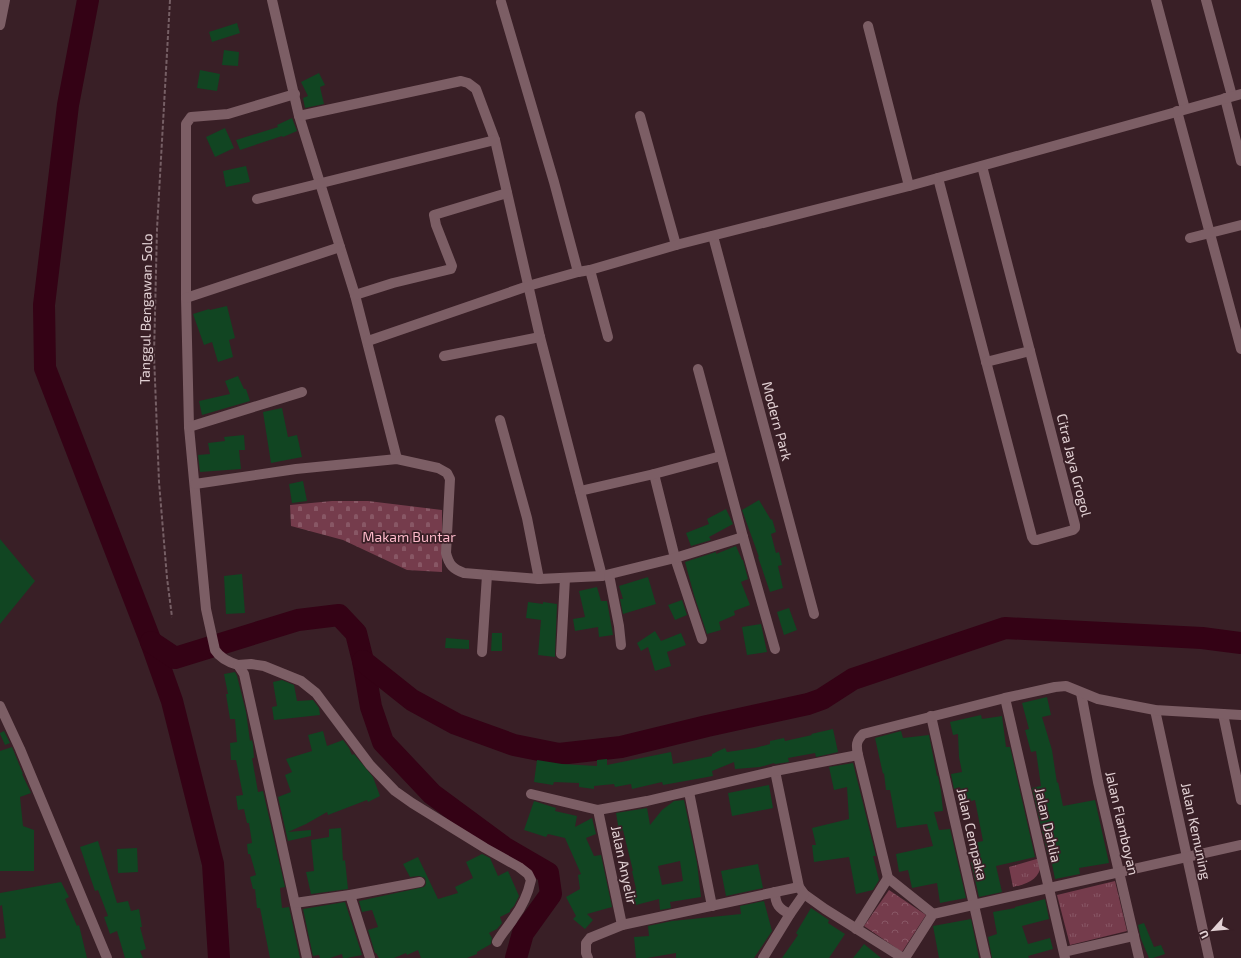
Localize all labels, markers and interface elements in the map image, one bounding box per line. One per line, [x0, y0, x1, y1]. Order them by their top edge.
street label: Tanggul Bengawan Solo [136, 233, 155, 385]
street label: Modern Park [759, 379, 796, 462]
street label: Citra Jaya Grogol [1053, 412, 1096, 519]
park label: Makam Buntar [362, 528, 456, 545]
street label: Jalan Flamboyan [1102, 769, 1143, 877]
street label: Jalan Kemuning [1178, 781, 1215, 881]
street label: Jalan Cempaka [954, 786, 991, 882]
street label: Jalan Dahlia [1032, 786, 1065, 864]
street label: Jalan Anyelir [608, 824, 641, 906]
north arrow [1193, 910, 1233, 950]
text: U [1196, 928, 1211, 941]

